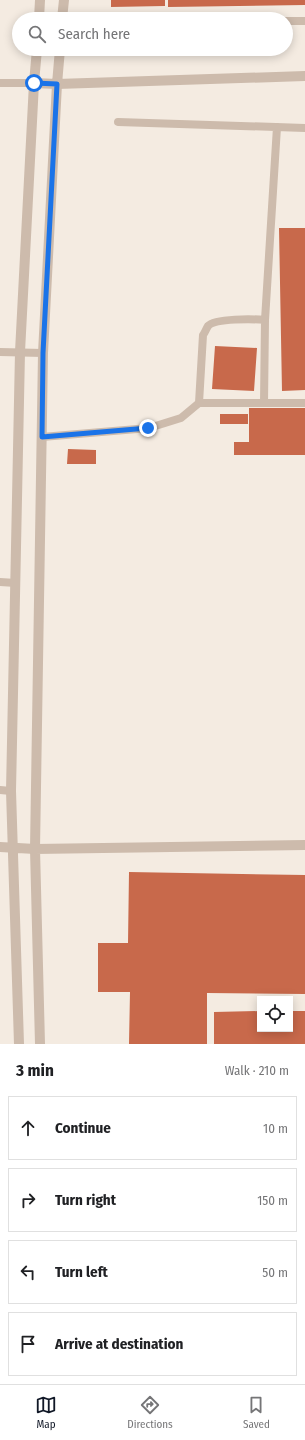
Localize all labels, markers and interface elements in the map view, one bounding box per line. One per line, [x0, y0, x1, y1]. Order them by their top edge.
search box [12, 12, 293, 56]
icon: search [26, 23, 48, 45]
text: Search here [58, 25, 130, 43]
route start [25, 74, 43, 92]
route end [139, 419, 157, 437]
map controls [257, 996, 293, 1032]
button: locate [257, 996, 293, 1032]
text: 3 min [16, 1060, 54, 1081]
text: Walk · 210 m [225, 1063, 289, 1078]
icon: ahead [17, 1117, 39, 1139]
text: Continue [55, 1119, 111, 1137]
text: 10 m [263, 1121, 288, 1136]
icon: right [17, 1189, 39, 1211]
text: Turn right [55, 1191, 116, 1209]
text: 150 m [257, 1193, 288, 1208]
icon: left [17, 1261, 39, 1283]
text: Turn left [55, 1263, 108, 1281]
text: 50 m [262, 1265, 288, 1280]
icon: arrive [17, 1333, 39, 1355]
text: Arrive at destination [55, 1335, 183, 1353]
tab: Map [35, 1394, 57, 1431]
tab: Directions [127, 1394, 173, 1431]
tab: Saved [243, 1394, 270, 1431]

